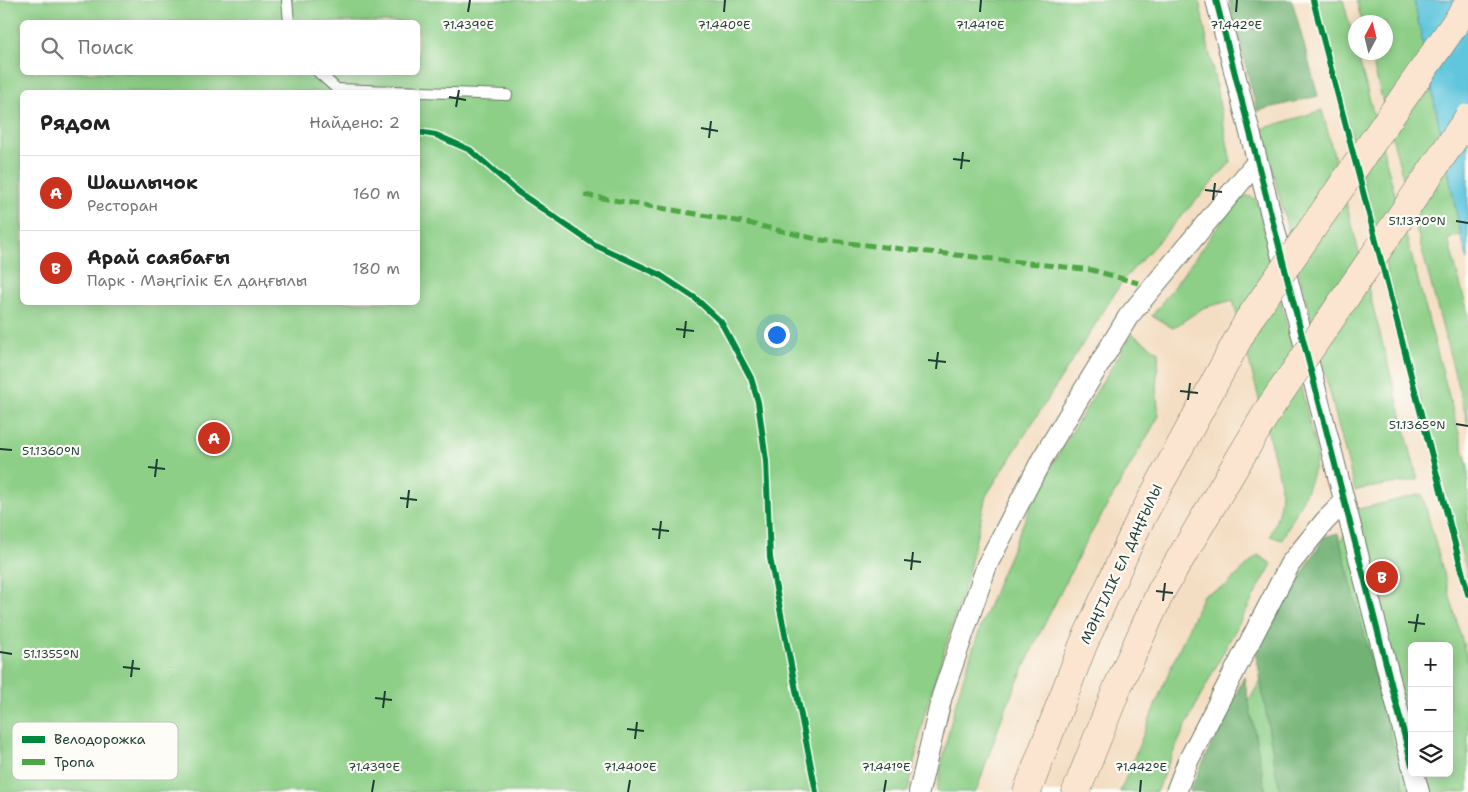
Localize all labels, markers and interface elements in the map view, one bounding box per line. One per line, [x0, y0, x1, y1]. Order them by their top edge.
north arrow [1348, 15, 1393, 60]
text: 71.439°E [442, 17, 494, 33]
text: 71.440°E [698, 17, 750, 33]
text: 71.441°E [956, 17, 1004, 33]
text: 71.442°E [1210, 17, 1262, 33]
search box [20, 20, 420, 75]
icon: search [38, 34, 66, 62]
text: Поиск [78, 35, 133, 60]
text: Рядом [40, 109, 110, 137]
text: Найдено: 2 [309, 112, 400, 133]
text: Шашлычок [87, 170, 198, 195]
text: A [50, 183, 62, 204]
text: 160 m [353, 183, 400, 204]
text: Ресторан [87, 195, 158, 216]
text: 51.1370°N [1388, 213, 1446, 229]
text: Арай саябағы [87, 245, 230, 270]
text: B [51, 258, 61, 279]
text: 180 m [352, 258, 400, 279]
text: Парк · Мәңгілік Ел даңғылы [87, 270, 307, 291]
your location [764, 322, 790, 348]
text: 51.1365°N [1389, 417, 1445, 433]
pin: A [198, 419, 230, 457]
text: 51.1360°N [22, 443, 80, 459]
street label: МӘҢГІЛІК ЕЛ ДАҢҒЫЛЫ [1076, 481, 1166, 647]
pin: B [1366, 558, 1398, 596]
map controls [1408, 642, 1453, 777]
button: + [1408, 642, 1453, 687]
text: 51.1355°N [23, 646, 79, 662]
button: − [1408, 687, 1453, 732]
legend [12, 722, 178, 780]
text: Велодорожка [54, 730, 146, 748]
button: layers [1408, 732, 1453, 777]
text: Тропа [54, 753, 95, 771]
text: 71.439°E [348, 759, 400, 775]
text: 71.440°E [604, 759, 656, 775]
text: 71.441°E [862, 759, 910, 775]
text: 71.442°E [1115, 759, 1167, 775]

